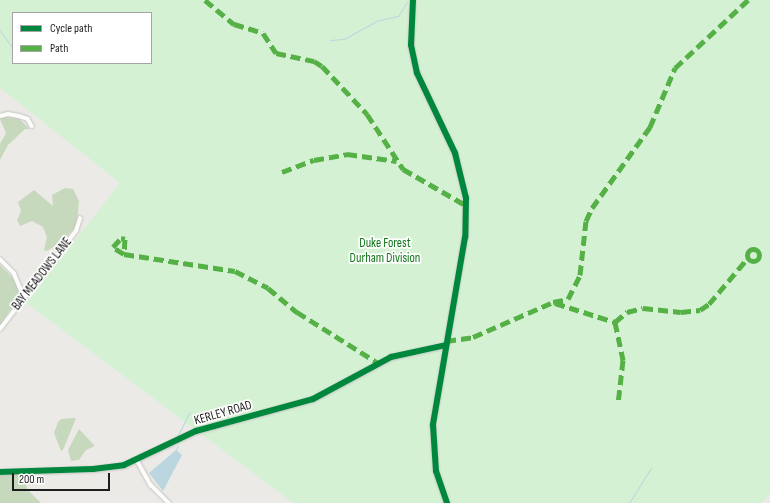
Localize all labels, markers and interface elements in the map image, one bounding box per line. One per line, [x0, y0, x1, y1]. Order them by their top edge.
legend [12, 12, 152, 64]
text: Cycle path [50, 21, 92, 36]
text: Path [50, 41, 68, 56]
street label: BAY MEADOWS LANE [9, 234, 75, 314]
park label: Duke Forest Durham Division [350, 236, 420, 267]
street label: KERLEY ROAD [192, 397, 254, 429]
scale bar [14, 465, 112, 491]
text: 200 m [19, 472, 44, 487]

